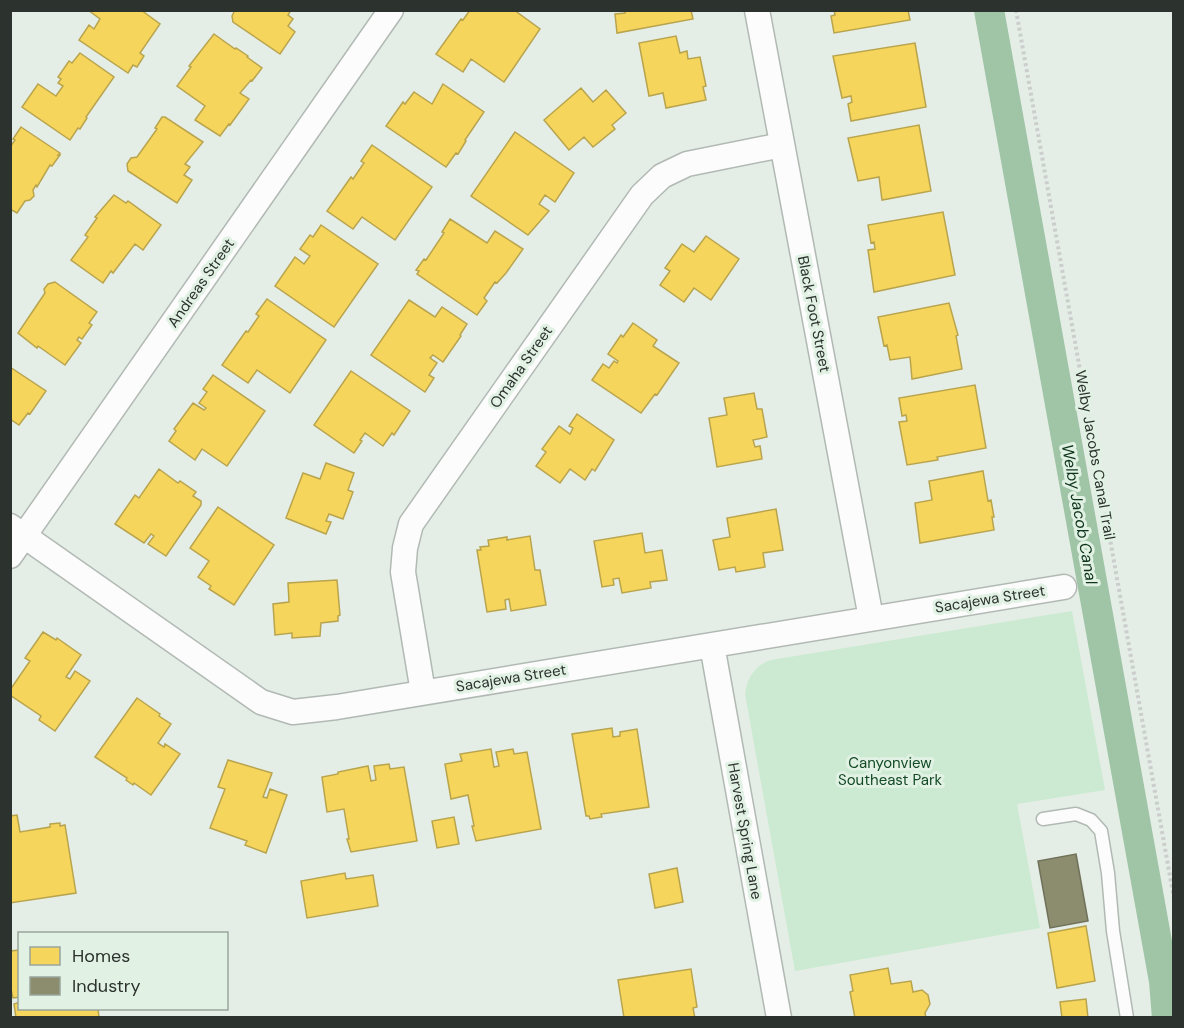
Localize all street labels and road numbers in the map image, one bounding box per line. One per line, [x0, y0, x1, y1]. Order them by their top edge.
street label: Andreas Street [163, 235, 239, 331]
street label: Black Foot Street [793, 254, 835, 374]
street label: Omaha Street [485, 322, 557, 412]
street label: Welby Jacobs Canal Trail [1070, 369, 1120, 541]
street label: Sacajewa Street [933, 580, 1047, 618]
street label: Sacajewa Street [454, 659, 568, 697]
street label: Harvest Spring Lane [723, 761, 767, 901]

